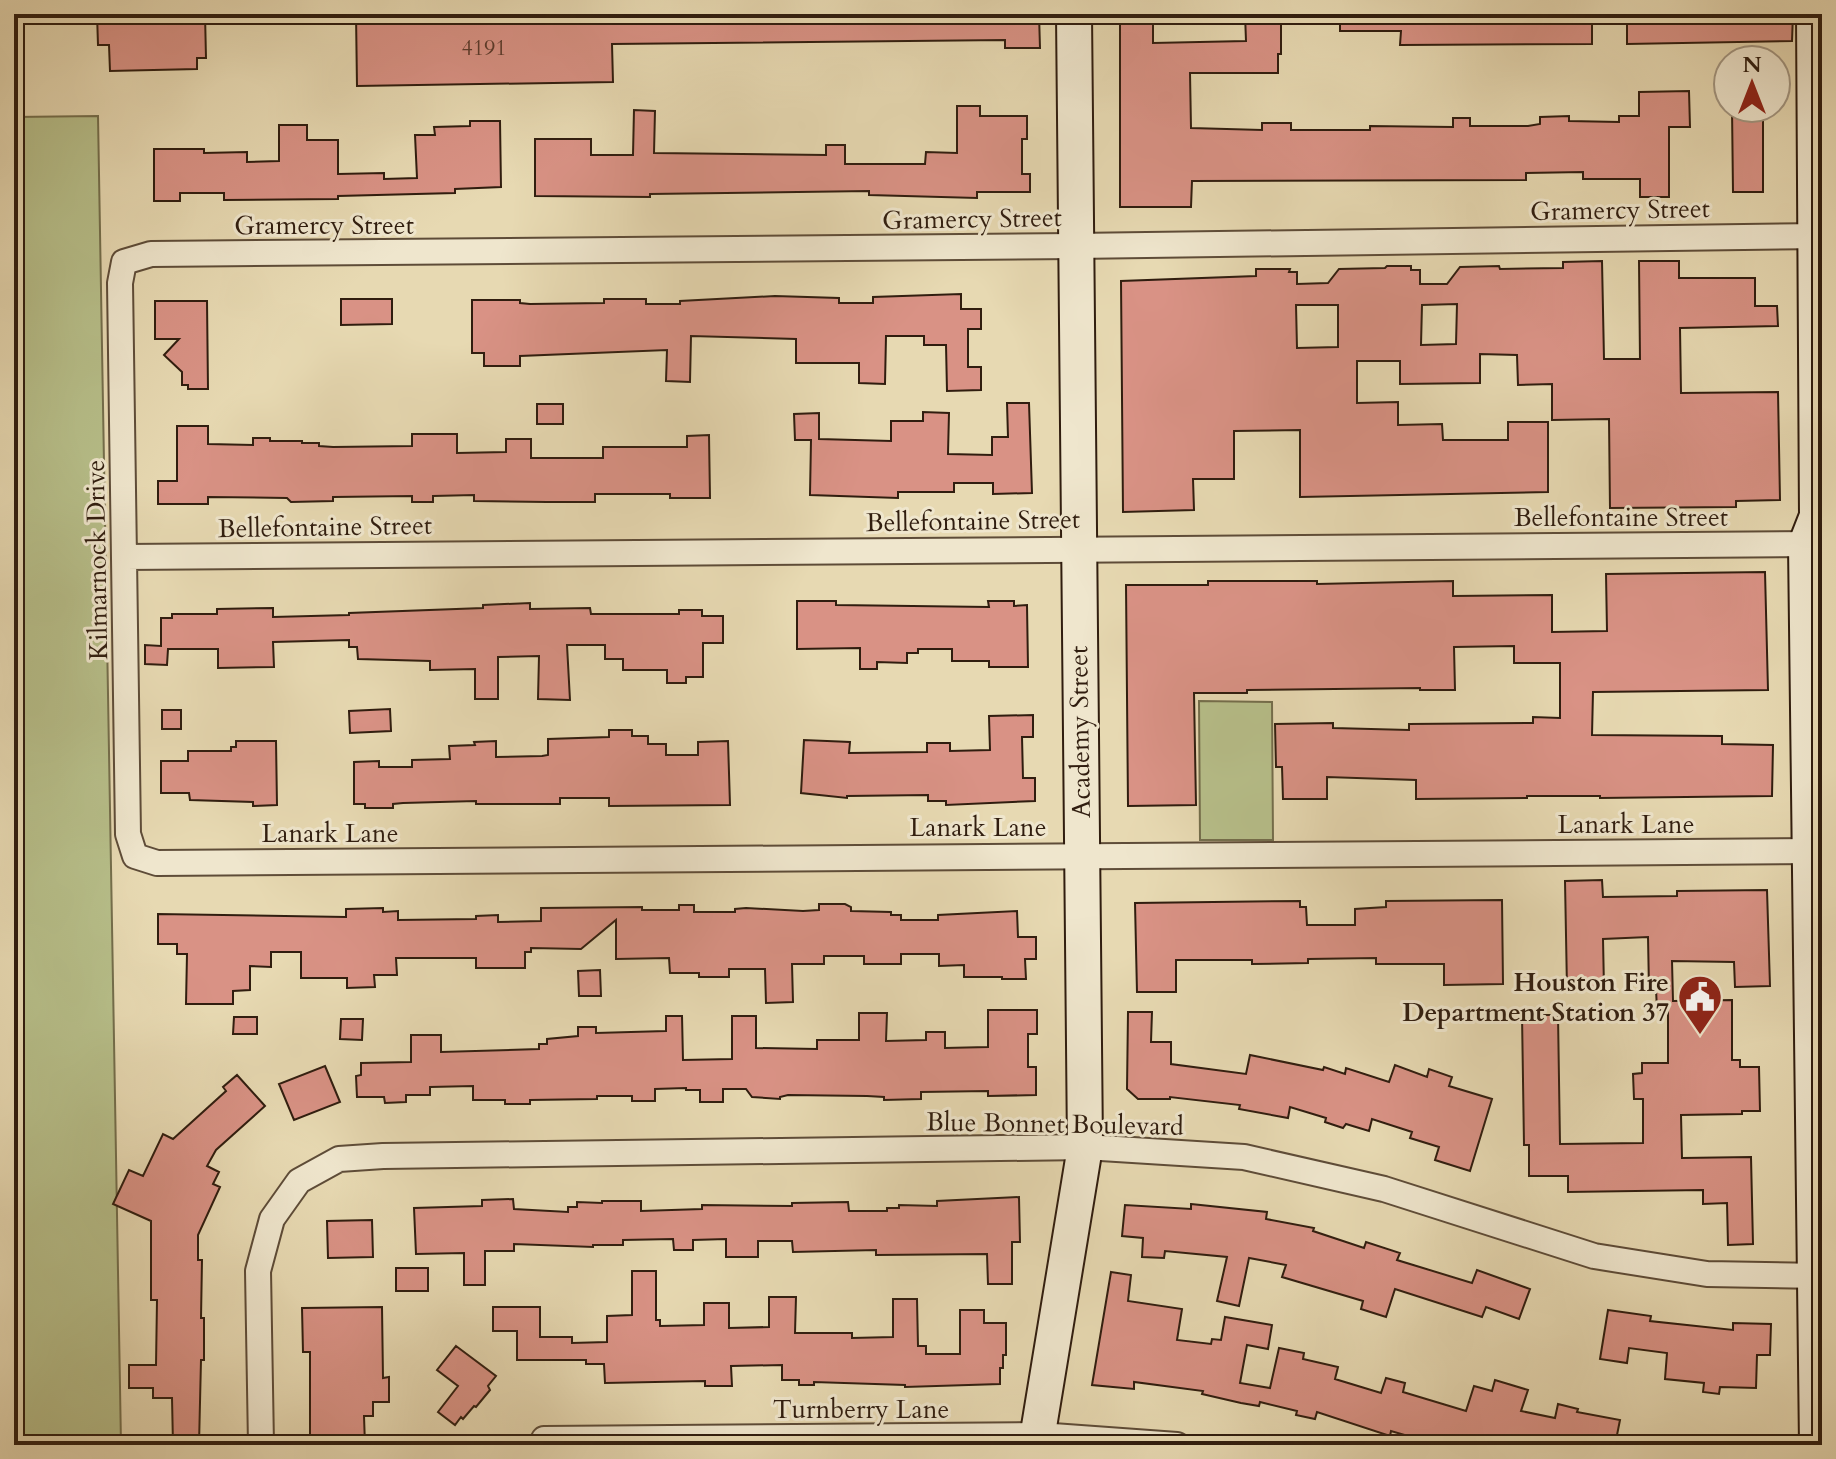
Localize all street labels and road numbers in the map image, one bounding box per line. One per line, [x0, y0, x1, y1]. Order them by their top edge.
street label: Gramercy Street [1530, 191, 1710, 229]
street label: Gramercy Street [882, 200, 1062, 238]
street label: Gramercy Street [234, 208, 414, 243]
street label: Kilmarnock Drive [78, 459, 116, 661]
street label: Bellefontaine Street [1514, 500, 1728, 535]
street label: Bellefontaine Street [866, 502, 1080, 540]
street label: Bellefontaine Street [218, 508, 432, 546]
street label: Academy Street [1061, 645, 1099, 819]
street label: Lanark Lane [1558, 807, 1694, 842]
street label: Lanark Lane [910, 810, 1046, 845]
street label: Lanark Lane [262, 816, 398, 851]
street label: Blue Bonnet Boulevard [926, 1104, 1184, 1144]
street label: Turnberry Lane [773, 1392, 949, 1427]

